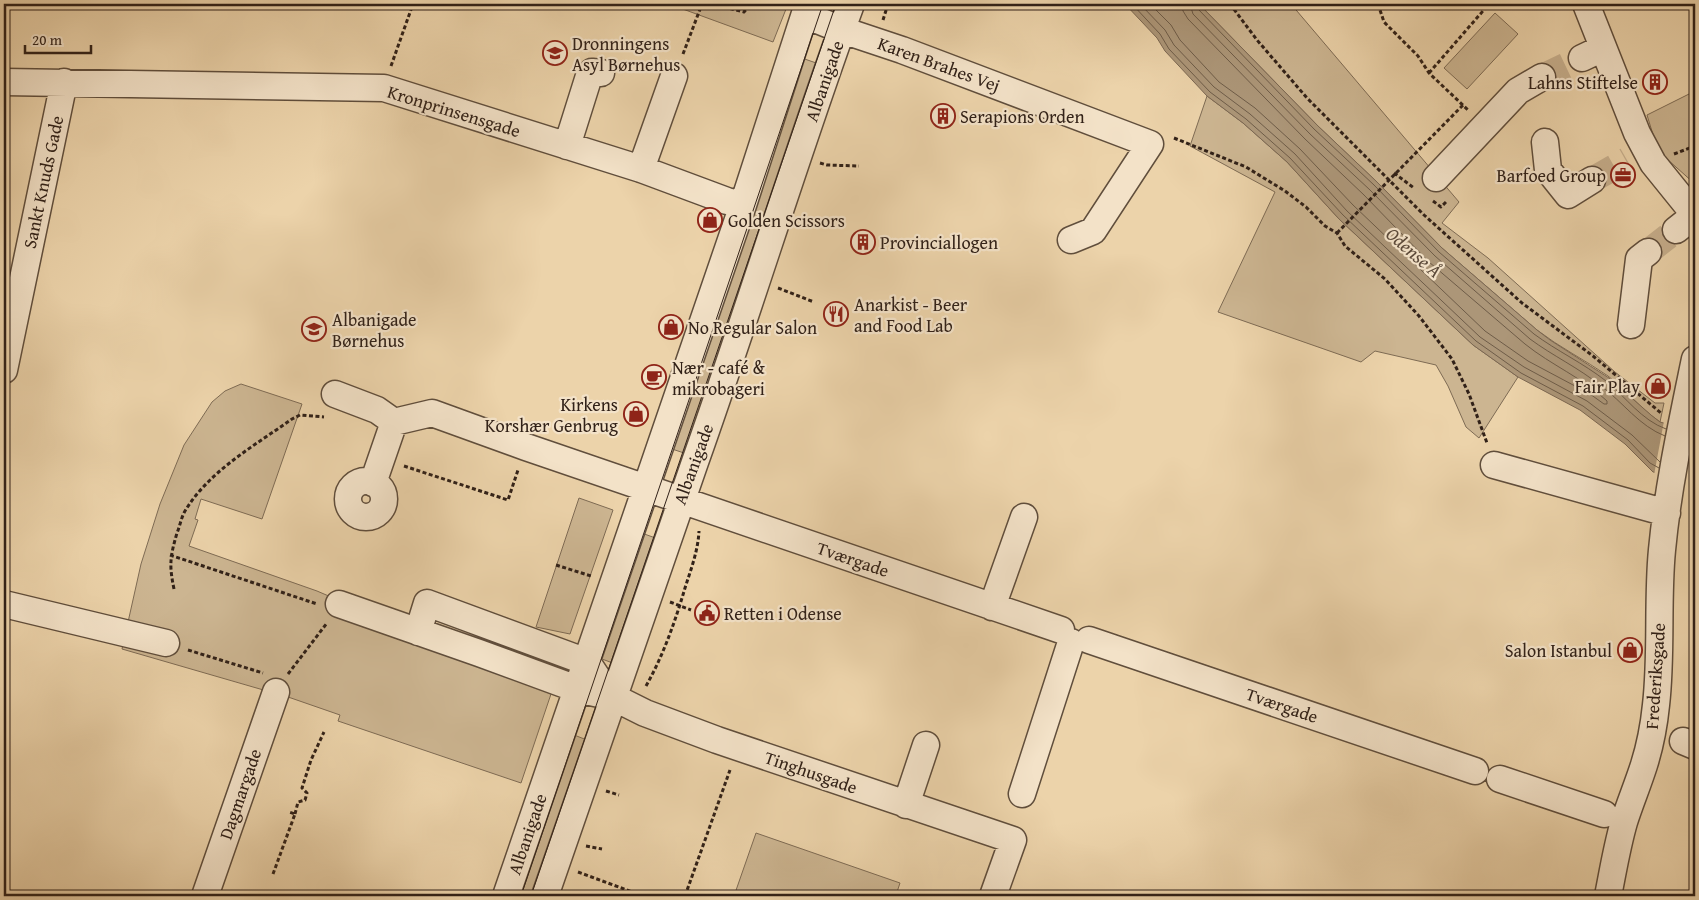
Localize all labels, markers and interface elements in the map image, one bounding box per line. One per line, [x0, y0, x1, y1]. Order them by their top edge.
scale bar [25, 22, 91, 54]
text: 20 m [32, 29, 63, 50]
street label: Karen Brahes Vej [874, 29, 1004, 99]
place label: Dronningens Asyl Børnehus [572, 30, 680, 78]
street label: Albanigade [797, 37, 851, 125]
school or university icon: Dronningens Asyl Børnehus [542, 40, 568, 66]
place label: Lahns Stiftelse [1528, 69, 1638, 96]
building icon: Lahns Stiftelse [1642, 69, 1668, 95]
street label: Kronprinsensgade [384, 78, 524, 144]
building icon: Serapions Orden [930, 103, 956, 129]
place label: Serapions Orden [960, 103, 1085, 130]
street label: Sankt Knuds Gade [16, 113, 70, 251]
place label: Barfoed Group [1497, 162, 1606, 189]
office icon: Barfoed Group [1610, 162, 1636, 188]
shop icon: Golden Scissors [697, 207, 723, 233]
place label: Golden Scissors [728, 207, 845, 234]
water label: Odense Å [1380, 220, 1448, 284]
building icon: Provinciallogen [850, 229, 876, 255]
place label: Provinciallogen [880, 229, 998, 256]
place label: Anarkist - Beer and Food Lab [854, 291, 968, 339]
restaurant icon: Anarkist - Beer and Food Lab [823, 301, 849, 327]
place label: Albanigade Børnehus [332, 306, 416, 354]
shop icon: No Regular Salon [658, 314, 684, 340]
place label: No Regular Salon [688, 314, 817, 341]
school or university icon: Albanigade Børnehus [301, 316, 327, 342]
place label: Nær - café & mikrobageri [672, 354, 766, 402]
cafe icon: Nær - café & mikrobageri [641, 364, 667, 390]
place label: Fair Play [1575, 373, 1640, 400]
shop icon: Fair Play [1645, 373, 1671, 399]
place label: Kirkens Korshær Genbrug [485, 391, 618, 439]
shop icon: Kirkens Korshær Genbrug [623, 401, 649, 427]
street label: Albanigade [666, 420, 720, 508]
street label: Tværgade [813, 534, 893, 584]
public building icon: Retten i Odense [694, 600, 720, 626]
place label: Retten i Odense [724, 600, 842, 627]
street label: Frederiksgade [1638, 622, 1672, 730]
place label: Salon Istanbul [1505, 637, 1612, 664]
shop icon: Salon Istanbul [1617, 637, 1643, 663]
street label: Tværgade [1242, 680, 1322, 730]
street label: Tinghusgade [761, 743, 861, 801]
street label: Dagmargade [212, 745, 268, 843]
street label: Albanigade [500, 790, 554, 878]

